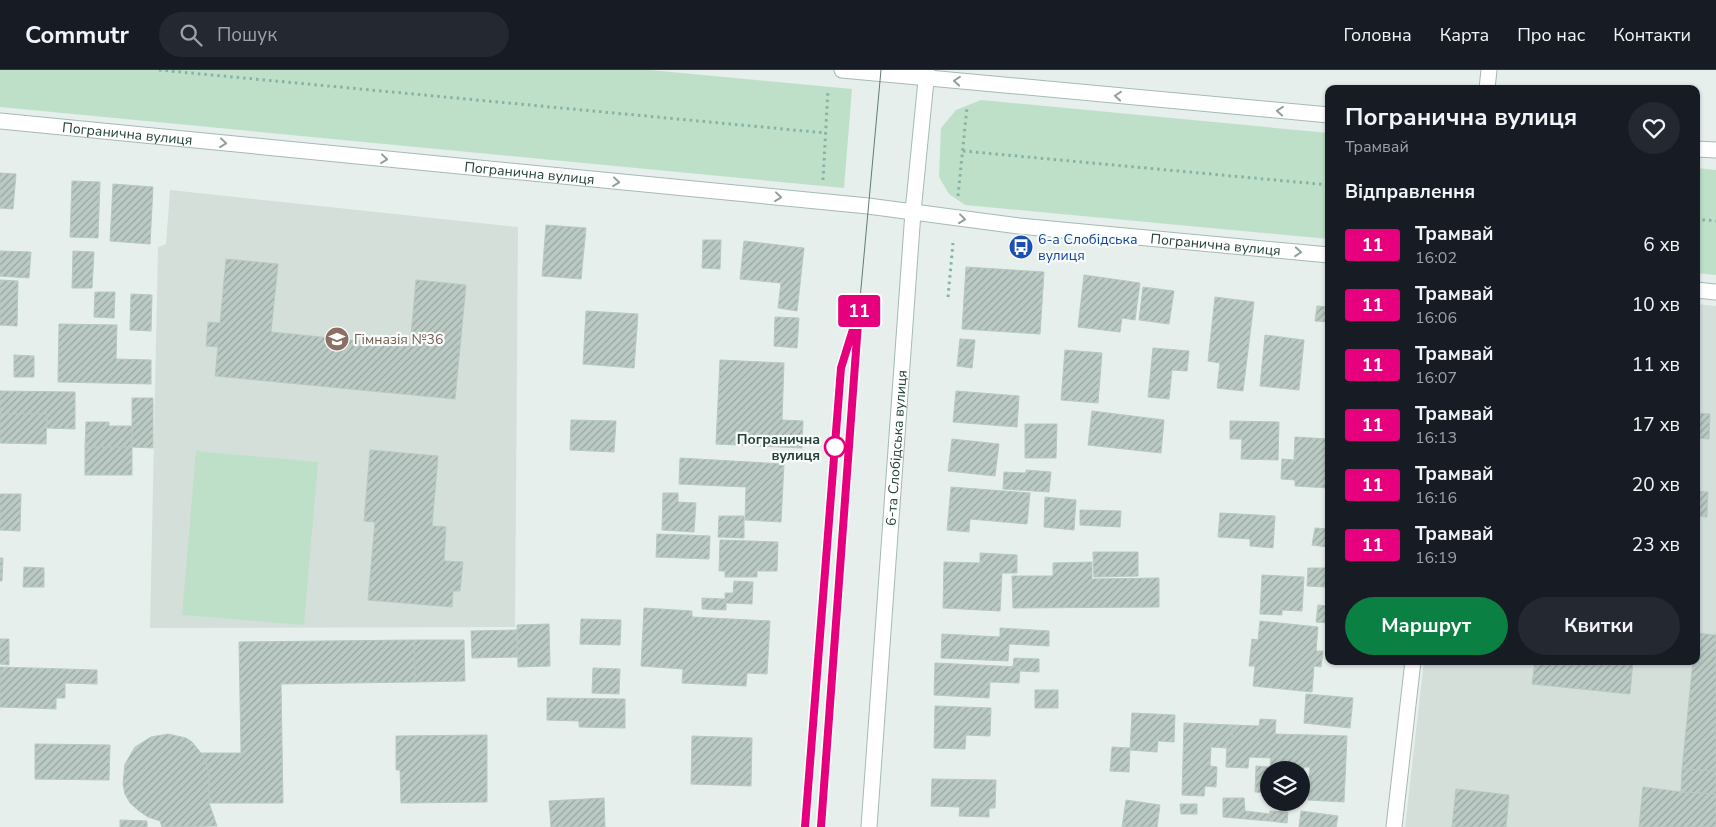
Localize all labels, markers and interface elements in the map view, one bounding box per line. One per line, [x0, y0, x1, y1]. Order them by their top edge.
search box [159, 12, 509, 57]
text: Commutr [25, 19, 129, 51]
icon: search [177, 21, 205, 49]
text: Пошук [217, 22, 277, 48]
text: Головна [1343, 23, 1412, 47]
text: Карта [1440, 23, 1489, 47]
text: Про нас [1517, 23, 1585, 47]
text: Контакти [1613, 23, 1691, 47]
one-way arrow [952, 76, 960, 87]
one-way arrow [1114, 91, 1122, 102]
text: Погранична вулиця [1345, 101, 1577, 133]
button: heart [1628, 102, 1680, 154]
one-way arrow [1276, 106, 1284, 117]
street label: Погранична вулиця [61, 118, 193, 149]
text: Трамвай [1345, 136, 1409, 158]
one-way arrow [219, 137, 227, 148]
one-way arrow [381, 153, 389, 164]
street label: Погранична вулиця [463, 157, 595, 189]
one-way arrow [612, 176, 620, 187]
text: Відправлення [1345, 179, 1475, 205]
one-way arrow [774, 191, 782, 202]
one-way arrow [957, 213, 966, 223]
text: Трамвай [1415, 221, 1494, 247]
street label: Погранична вулиця [1150, 229, 1282, 260]
place label: 6-а Слобідська вулиця [1038, 230, 1138, 265]
text: 6 хв [1643, 232, 1680, 258]
text: 11 [1362, 233, 1383, 257]
bus stop icon: 6-а Слобідська вулиця [1008, 234, 1034, 260]
one-way arrow [1294, 246, 1302, 257]
text: 16:02 [1415, 247, 1457, 269]
text: Трамвай [1415, 281, 1494, 307]
text: 10 хв [1632, 292, 1680, 318]
text: 11 [1362, 293, 1383, 317]
line badge: 11 [836, 295, 882, 327]
text: 11 [848, 299, 870, 323]
text: 16:06 [1415, 307, 1457, 329]
school or university icon: Гімназія №36 [324, 326, 350, 352]
place label: Гімназія №36 [354, 330, 443, 349]
text: Трамвай [1415, 341, 1494, 367]
text: 11 хв [1632, 352, 1680, 378]
text: 11 [1362, 353, 1383, 377]
text: 16:07 [1415, 367, 1457, 389]
street label: 6-та Слобідська вулиця [881, 369, 911, 527]
text: Трамвай [1415, 401, 1494, 427]
text: 17 хв [1632, 412, 1680, 438]
text: 11 [1362, 413, 1383, 437]
text: 16:13 [1415, 427, 1457, 449]
place label: Погранична вулиця [737, 430, 820, 465]
marker: Погранична вулиця [824, 436, 846, 458]
text: Трамвай [1415, 461, 1494, 487]
text: 20 хв [1632, 472, 1680, 498]
text: 11 [1362, 473, 1383, 497]
text: 16:16 [1415, 487, 1457, 509]
text: Трамвай [1415, 521, 1494, 547]
text: 23 хв [1632, 532, 1680, 558]
text: 11 [1362, 533, 1383, 557]
text: 16:19 [1415, 547, 1457, 569]
button: Маршрут [1345, 597, 1508, 655]
button: Квитки [1518, 597, 1680, 655]
map controls [1260, 761, 1310, 811]
button: layers [1260, 761, 1310, 811]

